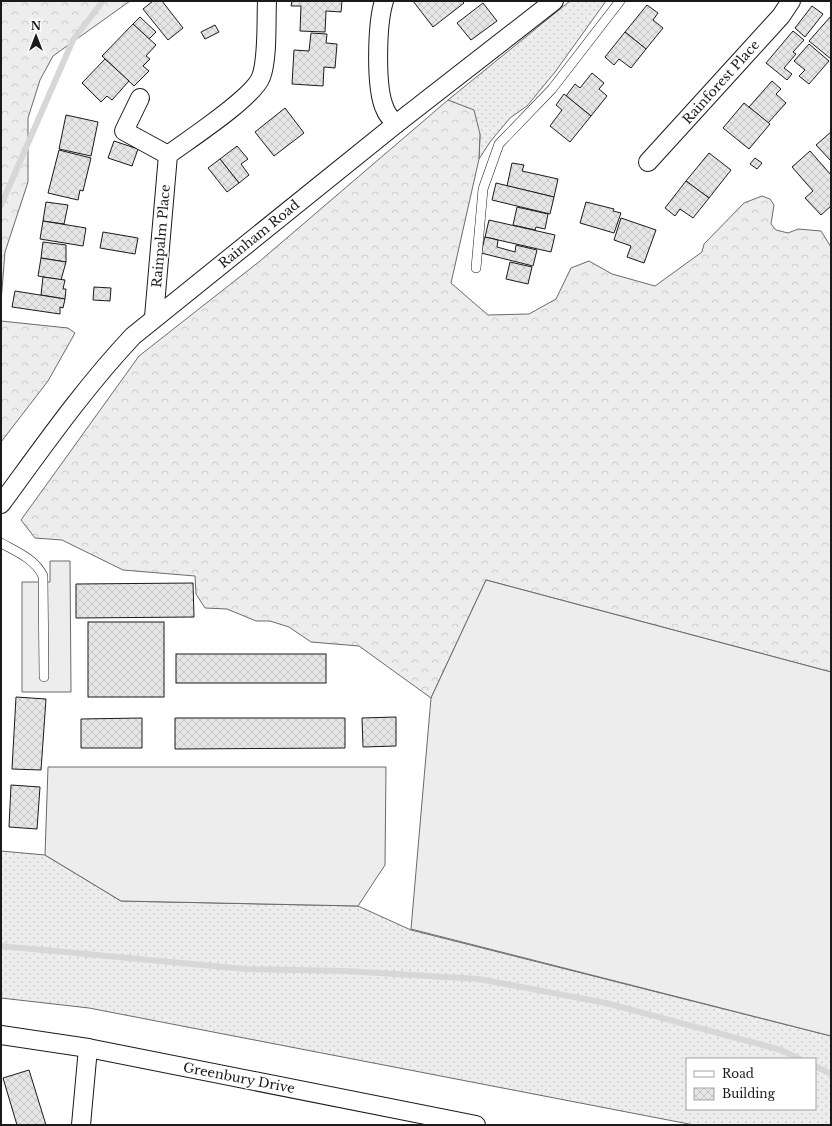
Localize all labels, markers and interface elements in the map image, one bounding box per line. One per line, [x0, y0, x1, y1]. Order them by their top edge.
north arrow [16, 16, 56, 56]
text: N [31, 19, 42, 33]
street label: Rainforest Place [679, 36, 763, 128]
street label: Rainpalm Place [148, 184, 174, 288]
street label: Rainham Road [215, 196, 303, 272]
legend [686, 1058, 816, 1110]
street label: Greenbury Drive [182, 1059, 296, 1097]
text: Road [722, 1066, 754, 1081]
text: Building [722, 1086, 776, 1101]

